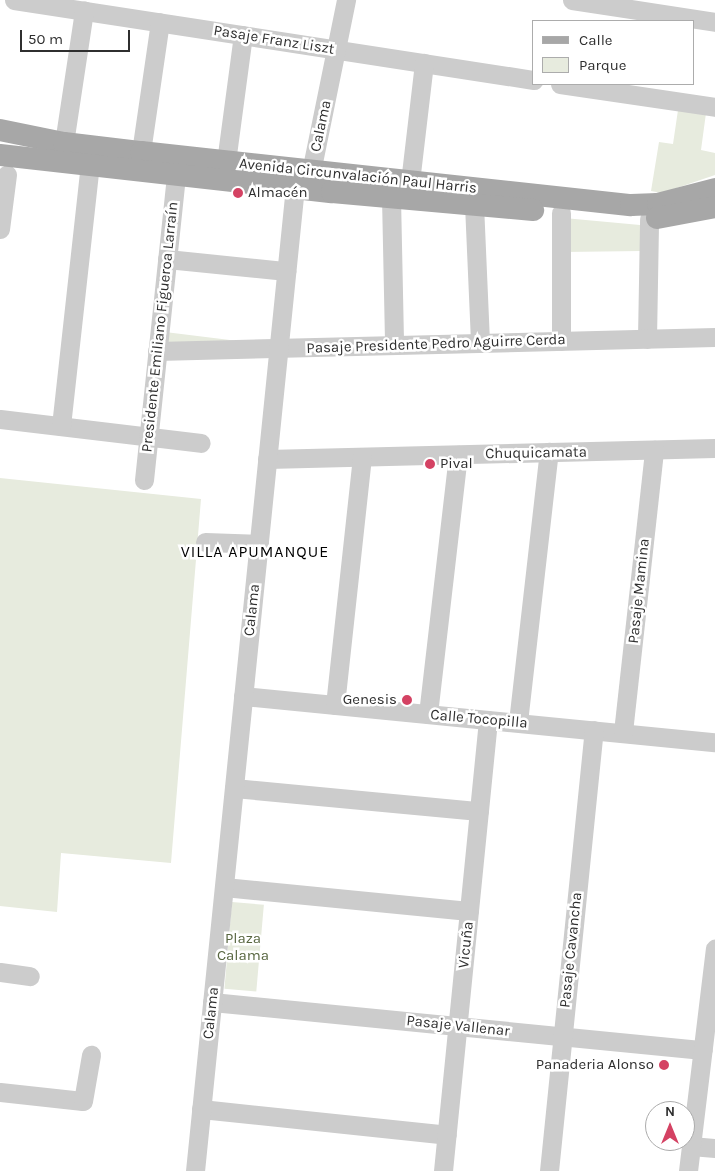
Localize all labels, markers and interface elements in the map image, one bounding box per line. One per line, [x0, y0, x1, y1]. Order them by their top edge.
scale bar [22, 20, 132, 52]
legend [532, 20, 695, 85]
street label: Pasaje Franz Liszt [212, 22, 336, 58]
text: 50 m [28, 30, 63, 48]
text: Calle [579, 31, 613, 49]
text: Parque [579, 56, 627, 74]
street label: Calama [307, 99, 335, 153]
street label: Avenida Circunvalación Paul Harris [238, 155, 478, 197]
place label: Almacén [248, 184, 308, 202]
marker: Almacén [232, 187, 244, 199]
street label: Presidente Emiliano Figueroa Larraín [138, 201, 182, 453]
street label: Pasaje Presidente Pedro Aguirre Cerda [306, 330, 566, 358]
street label: Chuquicamata [485, 443, 587, 463]
place label: Pival [440, 455, 473, 473]
marker: Pival [424, 458, 436, 470]
street label: Pasaje Mamina [625, 538, 653, 644]
district label: VILLA APUMANQUE [179, 542, 331, 562]
street label: Calama [240, 583, 264, 637]
place label: Genesis [343, 691, 397, 709]
marker: Genesis [401, 694, 413, 706]
street label: Calle Tocopilla [430, 706, 528, 732]
street label: Pasaje Cavancha [556, 891, 586, 1009]
street label: Vicuña [455, 921, 477, 969]
park label: Plaza Calama [217, 929, 269, 964]
street label: Calama [199, 986, 223, 1040]
street label: Pasaje Vallenar [405, 1012, 511, 1040]
place label: Panaderia Alonso [536, 1056, 654, 1074]
marker: Panaderia Alonso [658, 1059, 670, 1071]
north arrow [645, 1101, 695, 1151]
text: N [665, 1103, 675, 1120]

